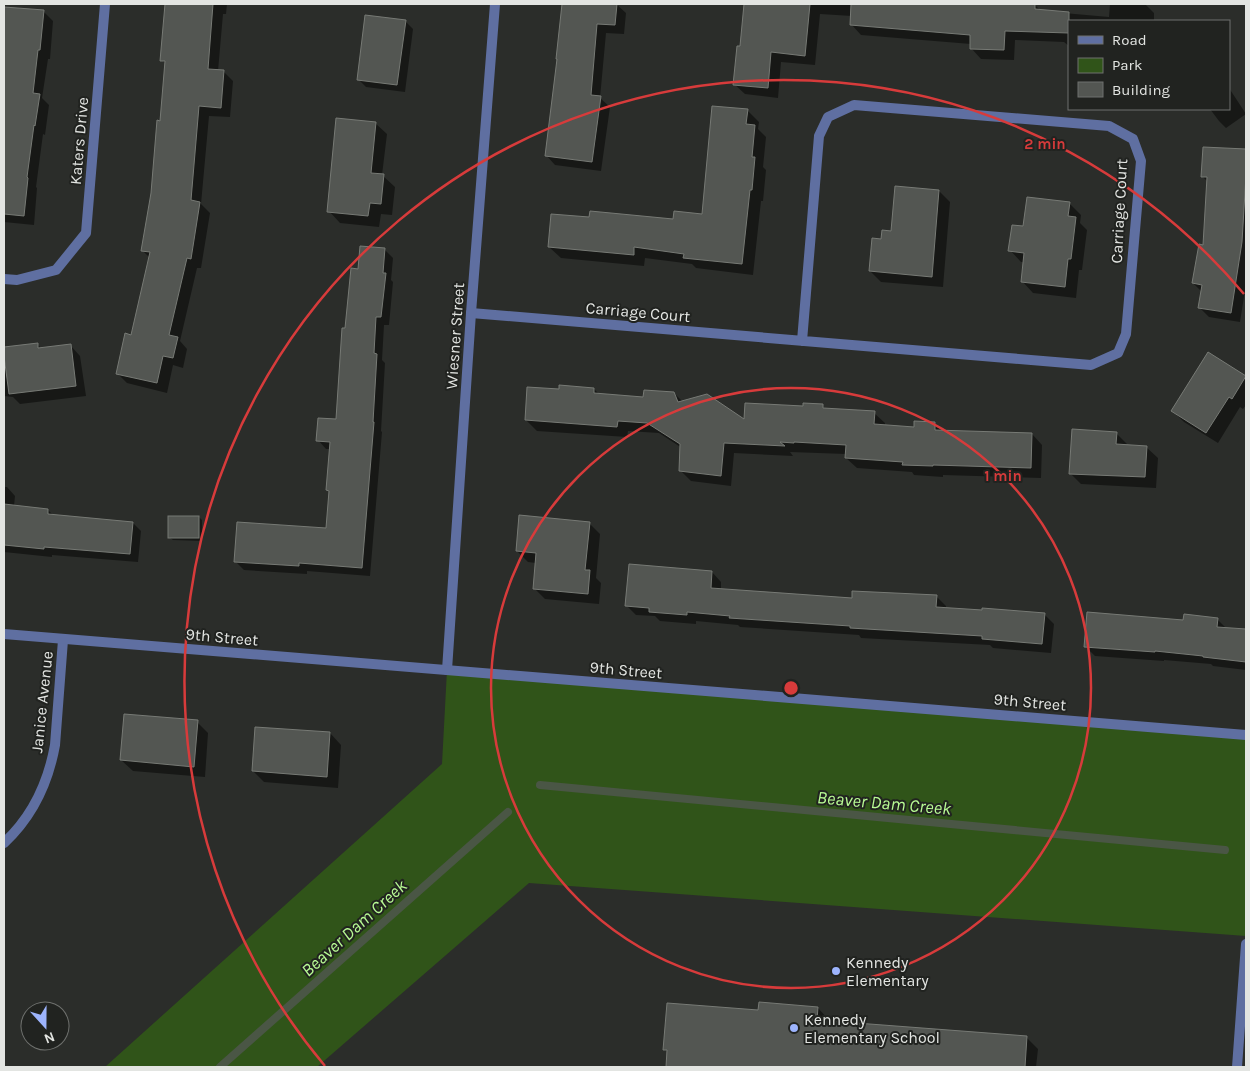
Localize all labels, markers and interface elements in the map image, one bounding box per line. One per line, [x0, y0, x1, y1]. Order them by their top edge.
legend [1068, 20, 1230, 110]
text: Road [1112, 31, 1147, 49]
text: Park [1112, 56, 1142, 74]
text: Building [1112, 81, 1170, 99]
street label: Katers Drive [66, 96, 92, 186]
text: 2 min [1024, 135, 1066, 153]
street label: Carriage Court [1107, 158, 1131, 264]
street label: Wiesner Street [442, 282, 468, 390]
street label: Carriage Court [585, 298, 691, 326]
text: 1 min [984, 467, 1022, 485]
street label: 9th Street [185, 624, 259, 650]
street label: Janice Avenue [27, 650, 57, 754]
street label: 9th Street [589, 657, 663, 683]
centre of rings [782, 679, 800, 697]
street label: 9th Street [993, 689, 1067, 715]
water label: Beaver Dam Creek [816, 786, 953, 820]
water label: Beaver Dam Creek [297, 874, 412, 981]
place label: Kennedy Elementary [846, 953, 929, 990]
marker: Kennedy Elementary [830, 965, 842, 977]
north arrow [20, 1001, 70, 1051]
place label: Kennedy Elementary School [804, 1010, 940, 1047]
marker: Kennedy Elementary School [788, 1022, 800, 1034]
text: N [42, 1028, 57, 1047]

